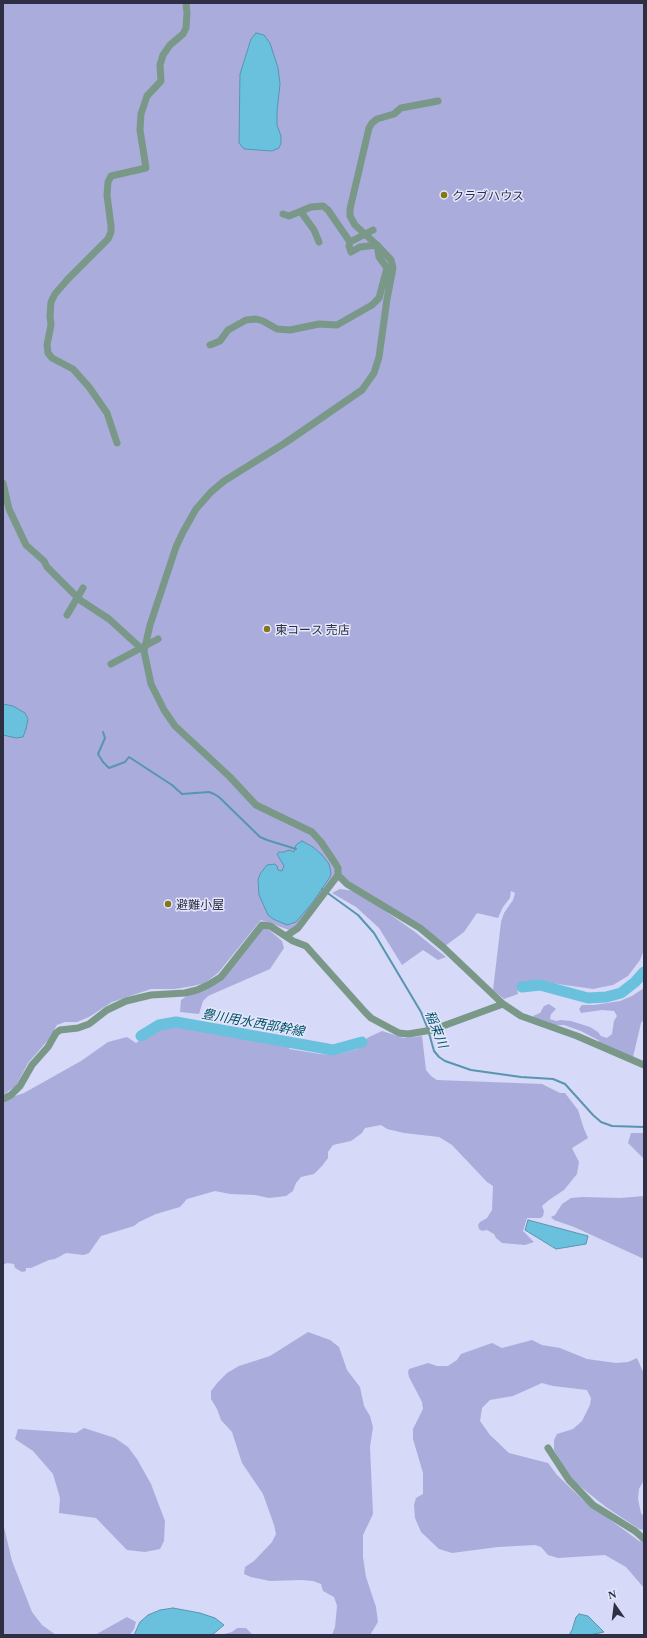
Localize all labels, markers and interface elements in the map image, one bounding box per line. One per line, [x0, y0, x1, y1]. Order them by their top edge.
place label: クラブハウス [452, 188, 524, 202]
marker: クラブハウス [439, 190, 449, 200]
place label: 東コース 売店 [275, 622, 350, 636]
marker: 東コース 売店 [262, 624, 272, 634]
place label: 避難小屋 [176, 897, 224, 911]
marker: 避難小屋 [163, 899, 173, 909]
water label: 豊川用水西部幹線 [200, 1005, 306, 1039]
water label: 稲束川 [422, 1008, 452, 1050]
north arrow [595, 1586, 635, 1626]
text: N [607, 1588, 617, 1601]

